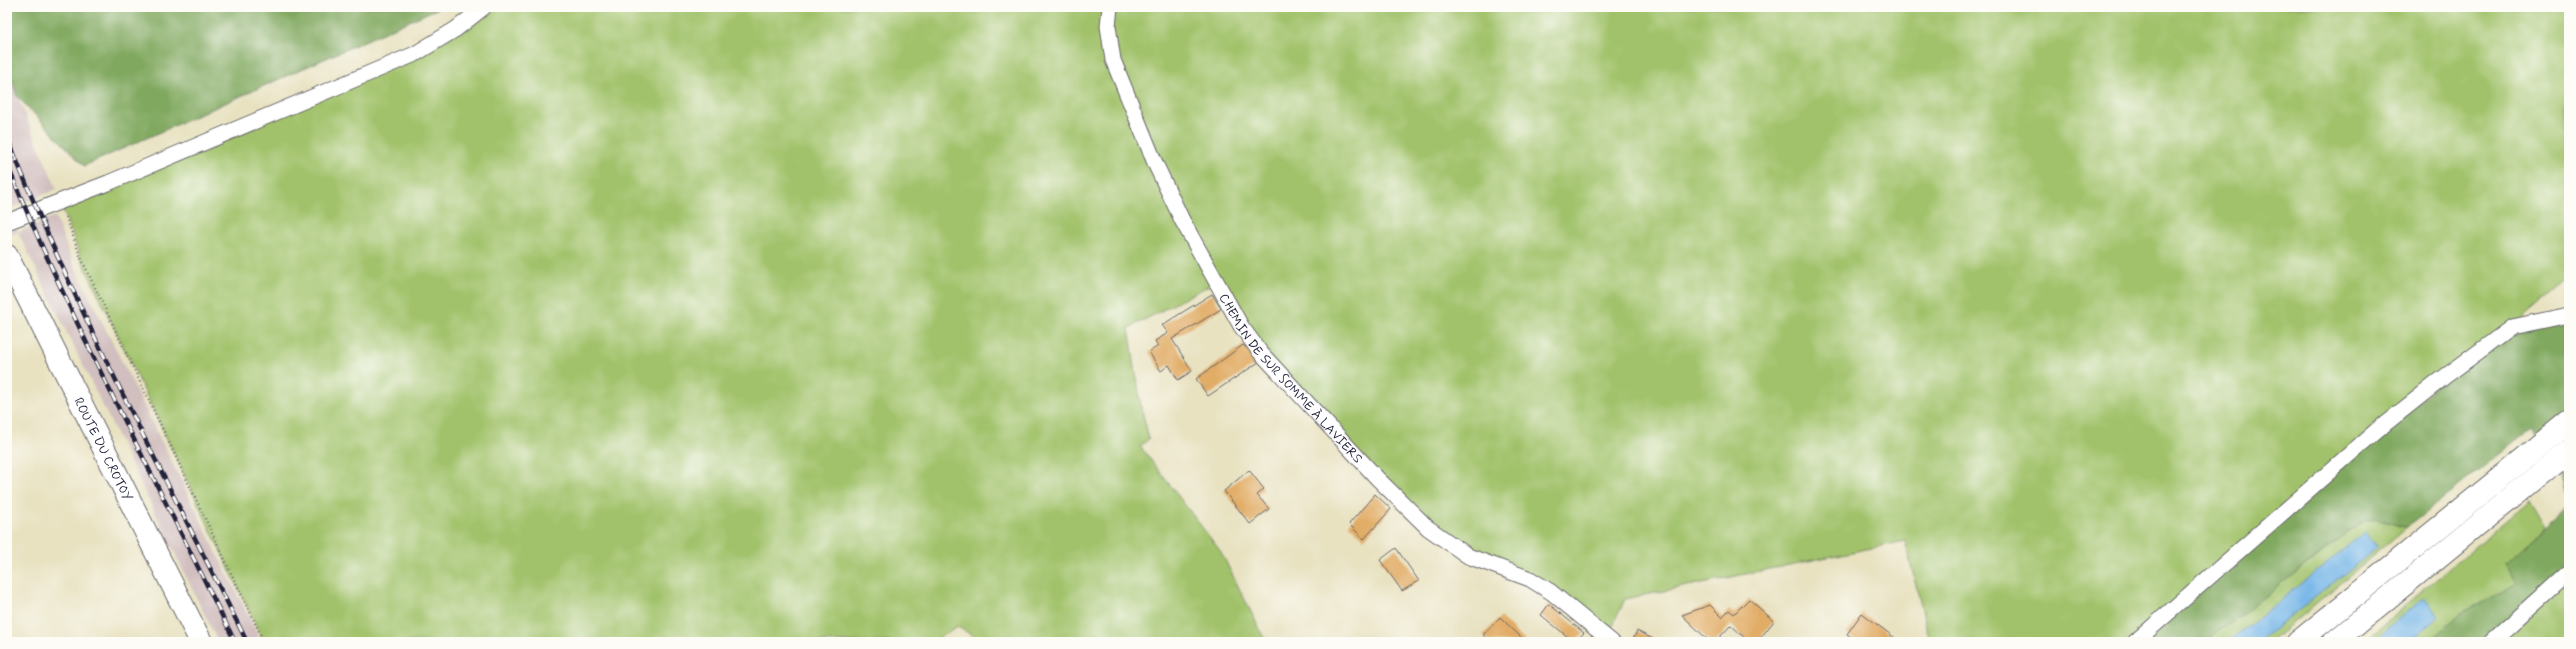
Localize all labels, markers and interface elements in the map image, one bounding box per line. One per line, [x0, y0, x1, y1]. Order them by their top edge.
street label: CHEMIN DE SUR SOMME À LAVIERS [1215, 291, 1366, 467]
street label: ROUTE DU CROTOY [69, 395, 136, 505]

